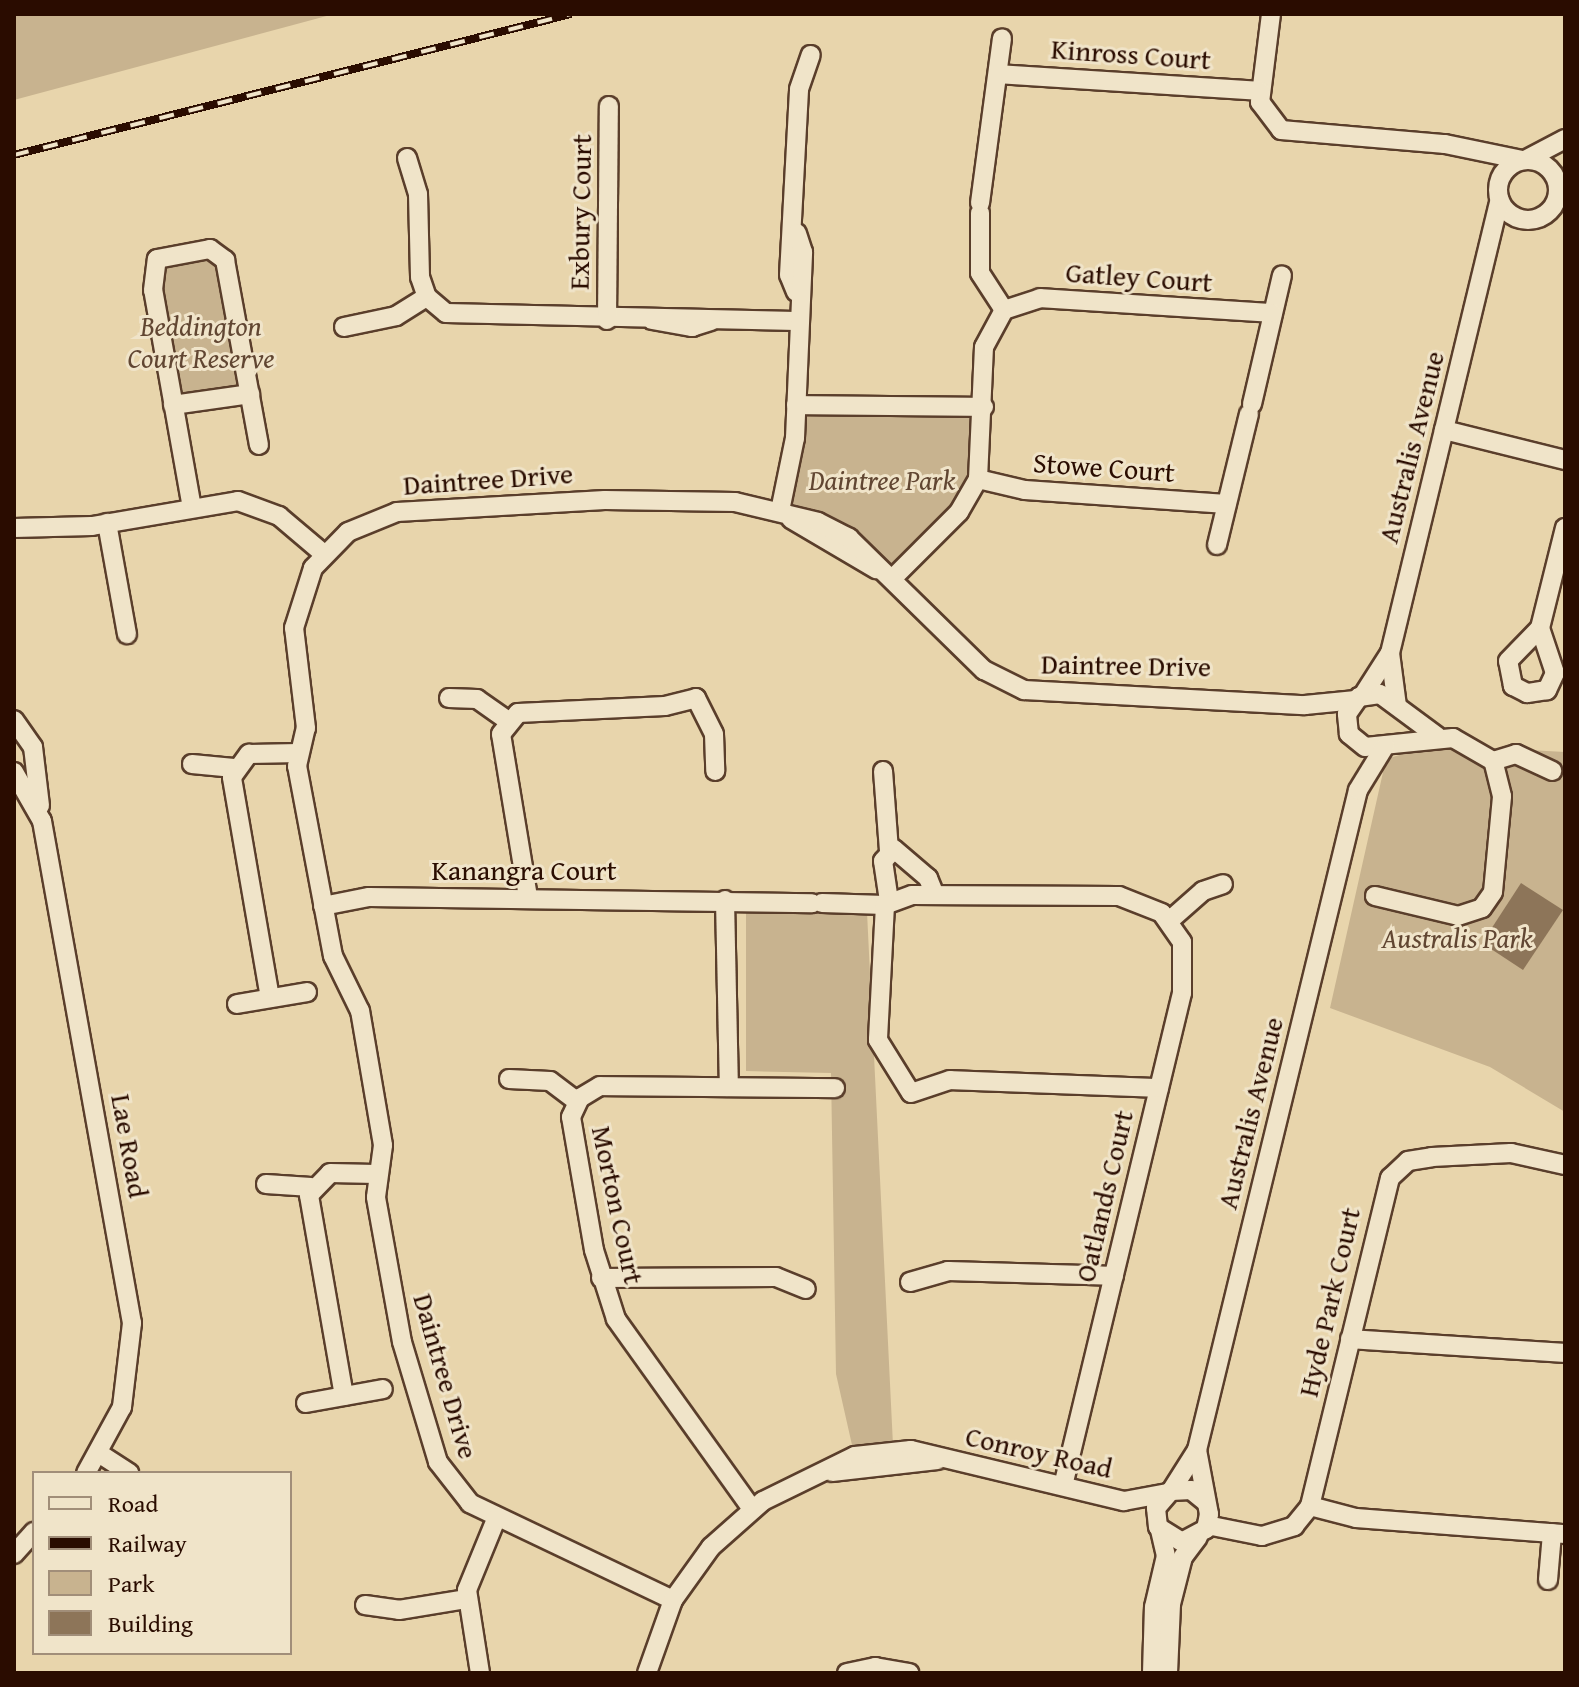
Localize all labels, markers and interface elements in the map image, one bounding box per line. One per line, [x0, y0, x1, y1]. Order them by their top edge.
street label: Kinross Court [1050, 32, 1212, 76]
street label: Exbury Court [562, 134, 598, 290]
street label: Gatley Court [1065, 255, 1213, 299]
park label: Beddington Court Reserve [128, 309, 274, 375]
street label: Australis Avenue [1371, 348, 1451, 546]
street label: Stowe Court [1032, 445, 1176, 489]
street label: Daintree Drive [402, 456, 574, 502]
park label: Daintree Park [809, 463, 955, 497]
street label: Daintree Drive [1041, 647, 1211, 683]
street label: Kanangra Court [431, 853, 617, 887]
park label: Australis Park [1381, 921, 1533, 955]
street label: Australis Avenue [1210, 1014, 1290, 1212]
street label: Lae Road [104, 1091, 156, 1201]
street label: Oatlands Court [1068, 1107, 1140, 1285]
street label: Morton Court [585, 1123, 651, 1287]
street label: Hyde Park Court [1291, 1204, 1367, 1400]
street label: Daintree Drive [406, 1290, 486, 1462]
street label: Conroy Road [962, 1419, 1116, 1485]
legend [32, 1471, 292, 1655]
text: Road [108, 1486, 158, 1521]
text: Railway [108, 1526, 187, 1561]
text: Park [108, 1566, 154, 1601]
text: Building [108, 1606, 193, 1641]

